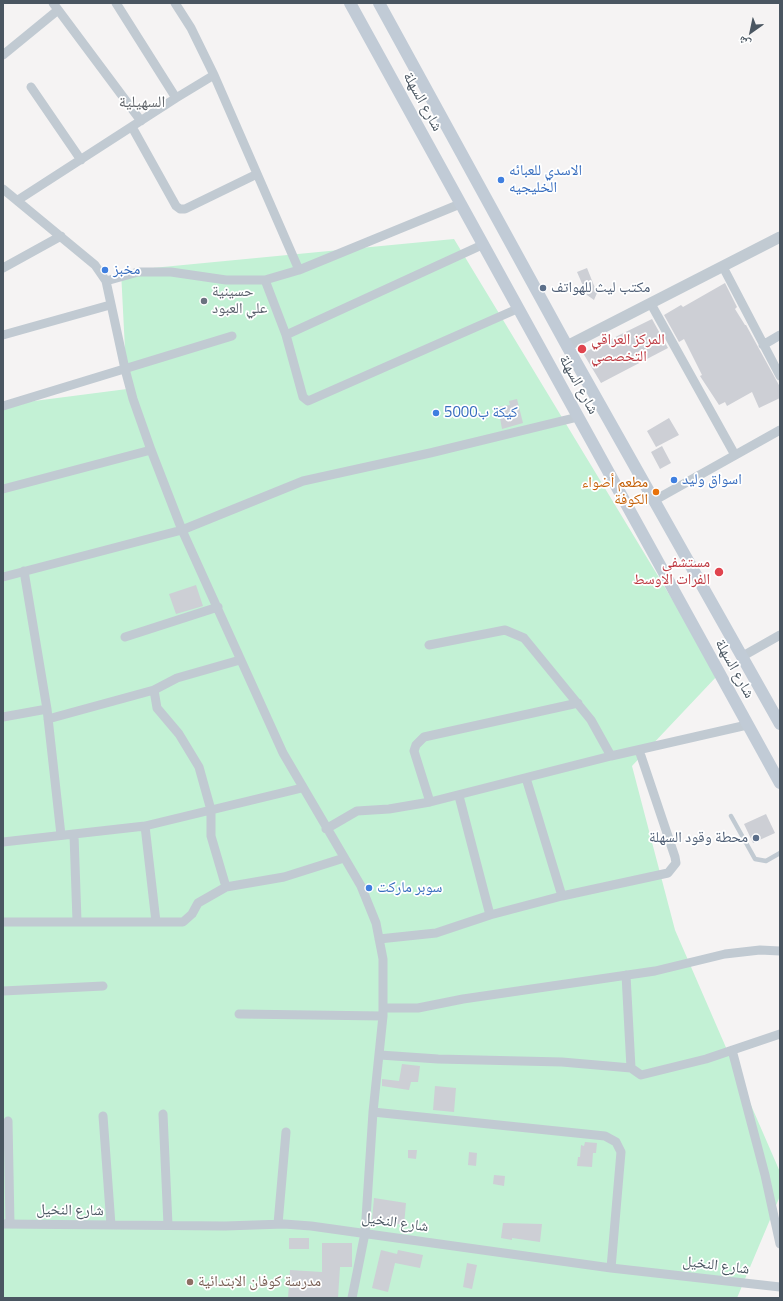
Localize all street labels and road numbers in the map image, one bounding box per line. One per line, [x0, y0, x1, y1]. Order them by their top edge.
street label: شارع السهلة [398, 69, 446, 135]
street label: شارع السهلة [554, 352, 602, 418]
street label: شارع السهلة [710, 636, 758, 702]
street label: شارع النخيل [36, 1201, 104, 1221]
street label: شارع النخيل [360, 1209, 430, 1237]
street label: شارع النخيل [682, 1253, 750, 1279]

